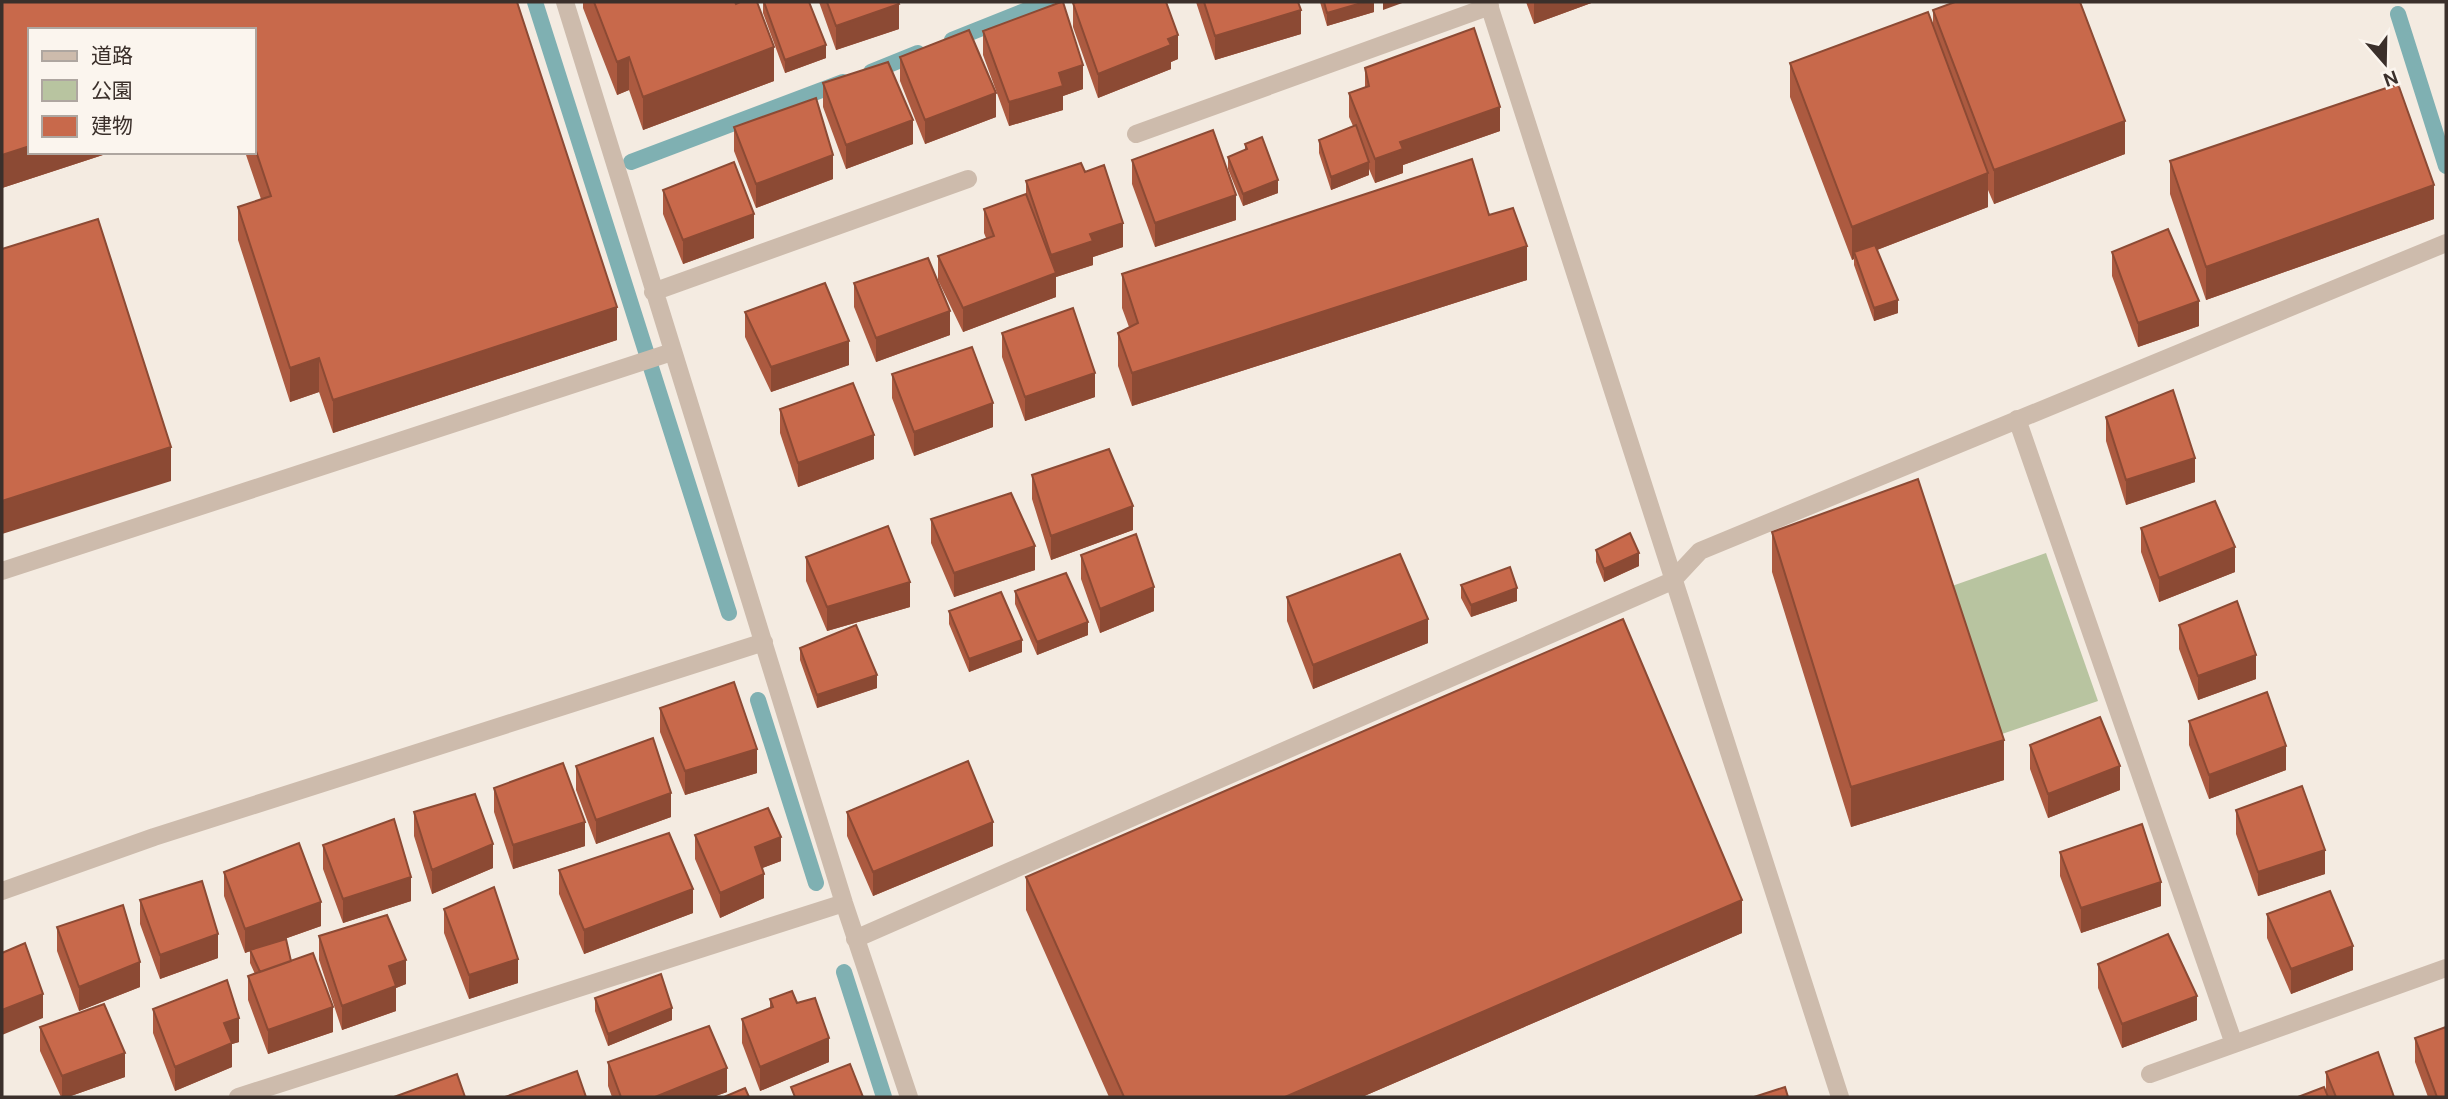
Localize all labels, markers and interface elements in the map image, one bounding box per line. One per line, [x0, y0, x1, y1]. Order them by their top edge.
legend [28, 28, 256, 154]
north arrow [2350, 28, 2420, 98]
text: 道路 [91, 42, 133, 70]
text: N [2380, 64, 2401, 93]
text: 公園 [91, 77, 133, 105]
text: 建物 [91, 112, 133, 140]

